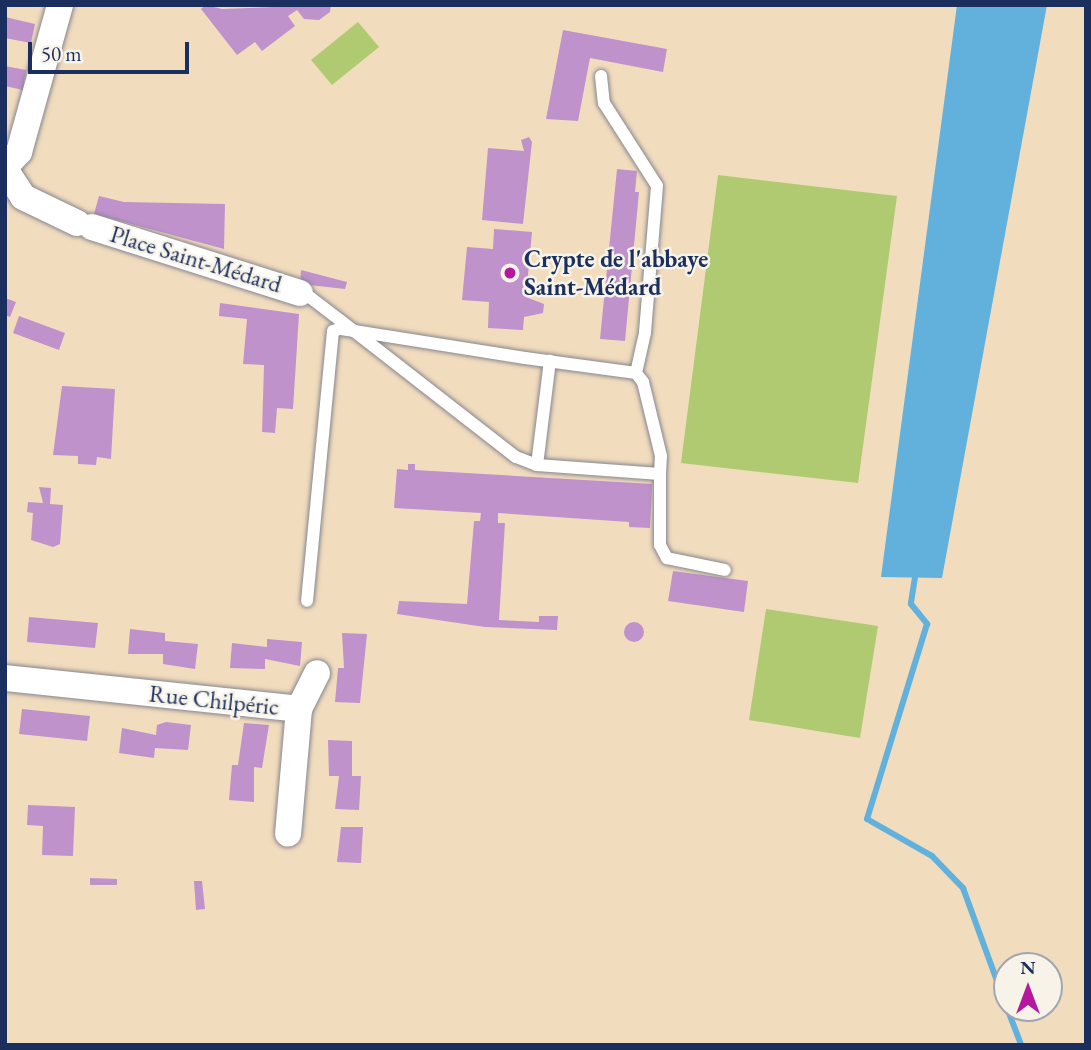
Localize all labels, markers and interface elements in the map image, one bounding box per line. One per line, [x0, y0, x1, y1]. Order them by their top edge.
scale bar [32, 28, 192, 72]
text: 50 m [41, 40, 82, 67]
street label: Place Saint-Médard [107, 219, 285, 299]
place label: Crypte de l'abbaye Saint-Médard [524, 245, 708, 301]
marker: Crypte de l'abbaye Saint-Médard [502, 265, 518, 281]
street label: Rue Chilpéric [148, 679, 280, 721]
north arrow [993, 952, 1063, 1022]
text: N [1020, 955, 1036, 980]

